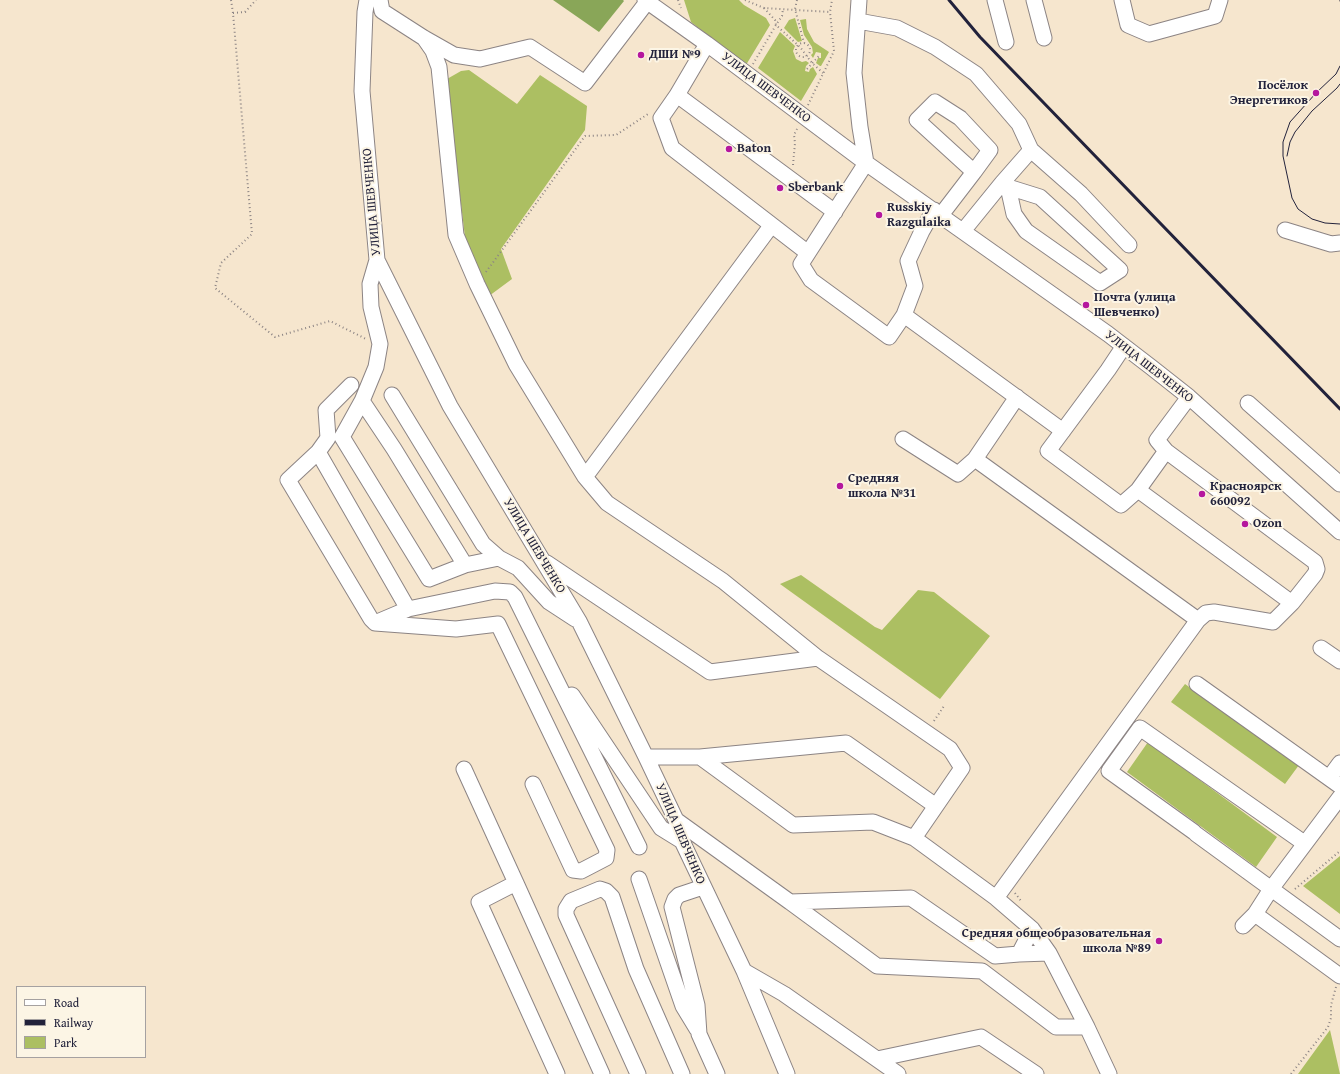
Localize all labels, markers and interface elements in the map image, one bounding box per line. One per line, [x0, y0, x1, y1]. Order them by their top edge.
place label: ДШИ №9 [649, 47, 701, 63]
street label: УЛИЦА ШЕВЧЕНКО [718, 49, 814, 127]
marker: ДШИ №9 [636, 50, 646, 60]
place label: Посёлок Энергетиков [1230, 78, 1308, 109]
marker: Посёлок Энергетиков [1311, 88, 1321, 98]
place label: Baton [737, 141, 771, 157]
marker: Baton [724, 144, 734, 154]
street label: УЛИЦА ШЕВЧЕНКО [360, 148, 384, 256]
place label: Sberbank [788, 180, 843, 196]
marker: Sberbank [775, 183, 785, 193]
place label: Russkiy Razgulaika [887, 200, 951, 231]
marker: Russkiy Razgulaika [874, 210, 884, 220]
place label: Почта (улица Шевченко) [1094, 290, 1176, 321]
marker: Почта (улица Шевченко) [1081, 300, 1091, 310]
street label: УЛИЦА ШЕВЧЕНКО [1102, 328, 1196, 406]
place label: Средняя школа №31 [848, 471, 916, 502]
place label: Красноярск 660092 [1210, 479, 1281, 510]
marker: Средняя школа №31 [835, 481, 845, 491]
marker: Красноярск 660092 [1197, 489, 1207, 499]
street label: УЛИЦА ШЕВЧЕНКО [500, 496, 568, 596]
place label: Ozon [1253, 516, 1282, 532]
marker: Ozon [1240, 519, 1250, 529]
street label: УЛИЦА ШЕВЧЕНКО [652, 781, 708, 887]
place label: Средняя общеобразовательная школа №89 [962, 926, 1151, 957]
marker: Средняя общеобразовательная школа №89 [1154, 936, 1164, 946]
legend [16, 986, 146, 1058]
text: Road [54, 994, 79, 1011]
text: Railway [54, 1014, 93, 1031]
text: Park [54, 1034, 77, 1051]

